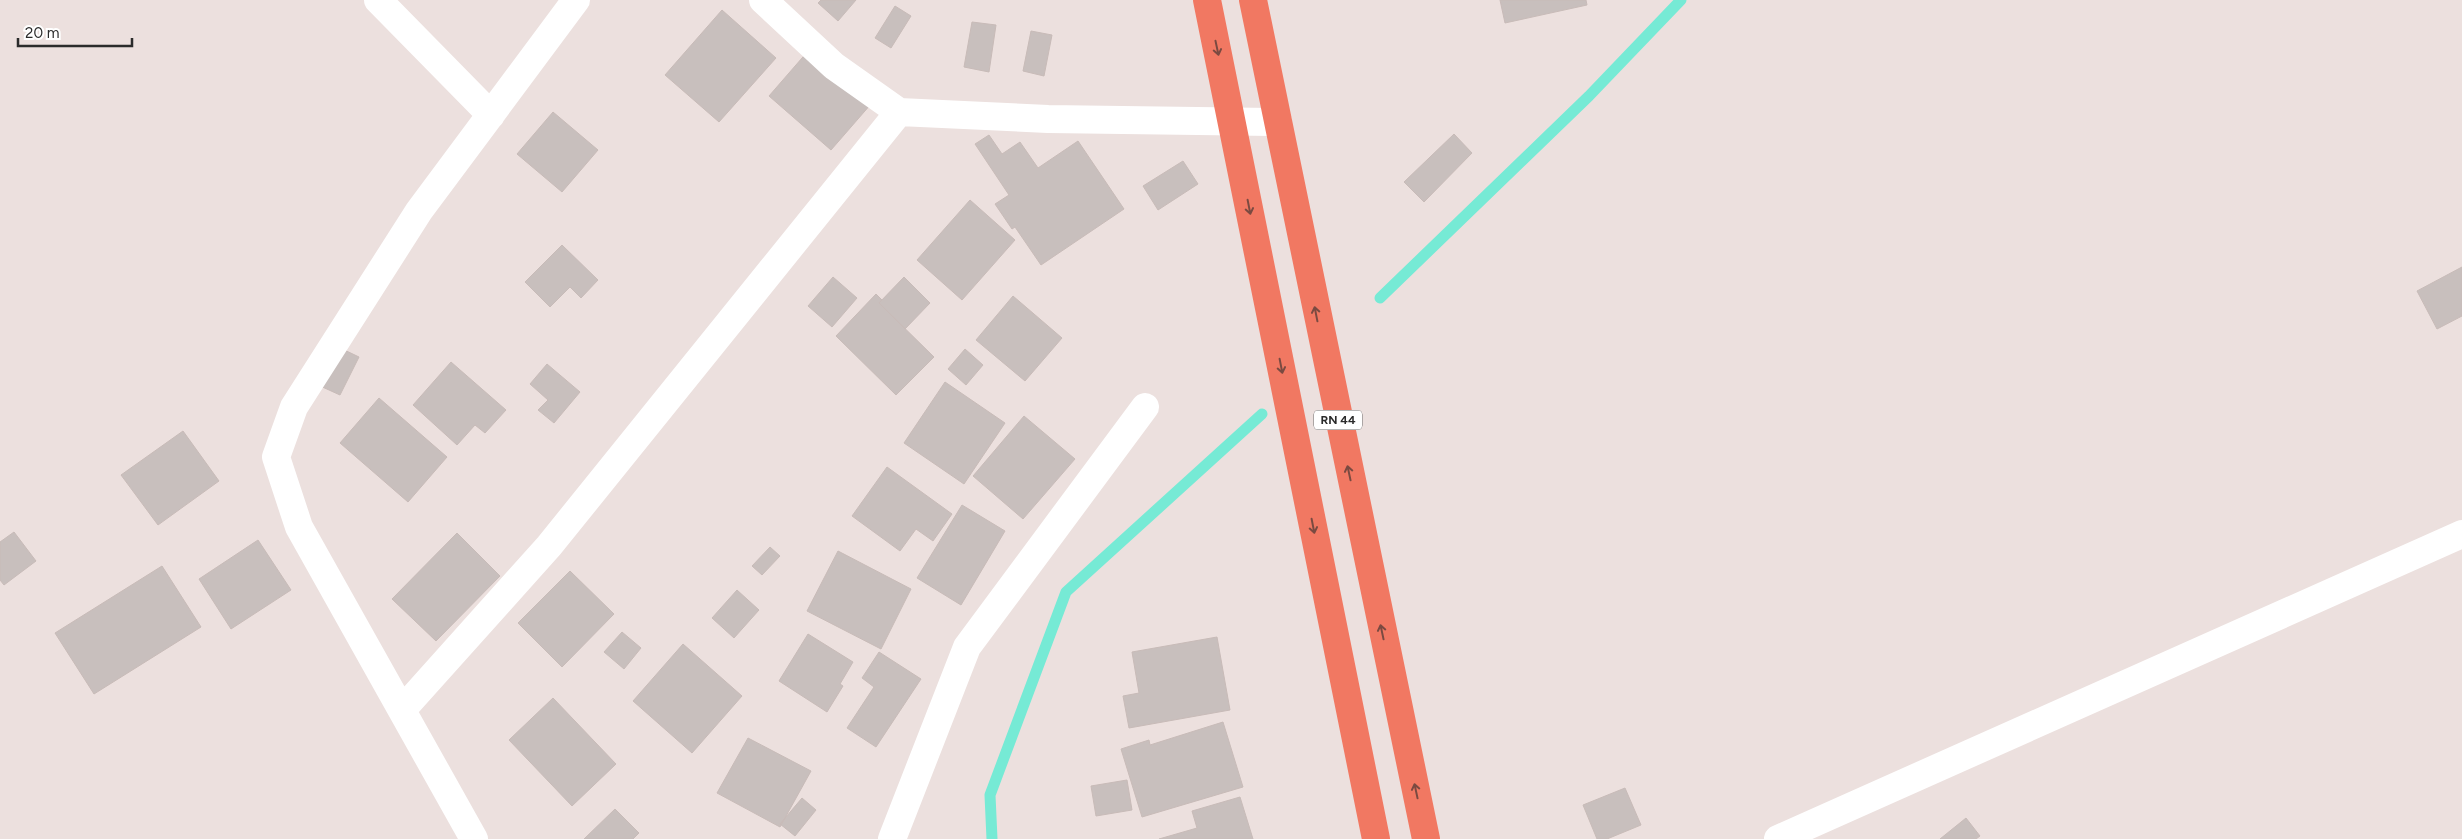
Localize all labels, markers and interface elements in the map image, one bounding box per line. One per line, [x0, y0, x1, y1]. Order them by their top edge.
scale bar [18, 15, 131, 47]
text: 20 m [25, 24, 59, 42]
one-way arrow [1213, 39, 1222, 55]
one-way arrow [1245, 199, 1254, 215]
one-way arrow [1311, 306, 1321, 322]
one-way arrow [1277, 358, 1286, 374]
road number: RN 44 [1314, 410, 1362, 430]
one-way arrow [1344, 466, 1353, 482]
one-way arrow [1309, 517, 1318, 533]
one-way arrow [1377, 625, 1387, 641]
one-way arrow [1410, 784, 1420, 800]

